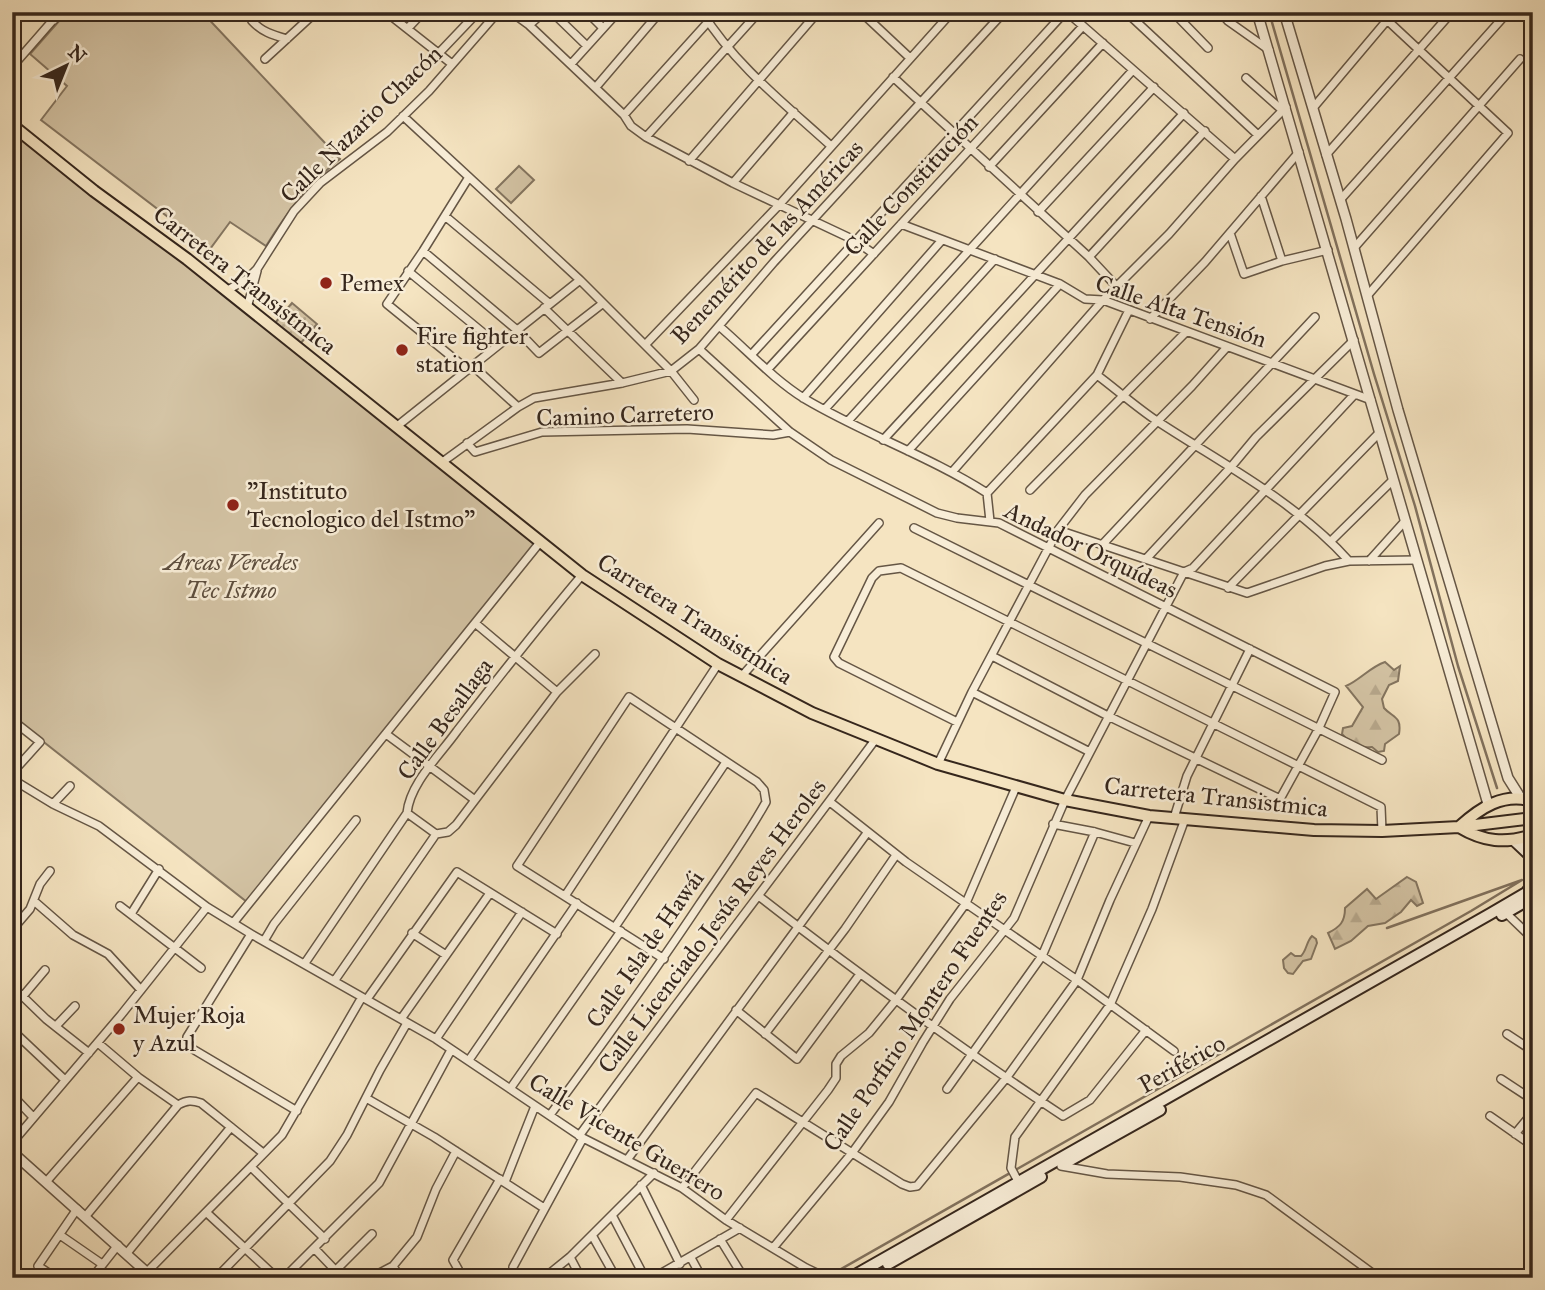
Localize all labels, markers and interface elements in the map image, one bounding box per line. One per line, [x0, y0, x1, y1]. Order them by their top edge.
north arrow [32, 32, 102, 102]
street label: Calle Nazario Chacón [274, 39, 448, 209]
text: N [64, 40, 91, 68]
street label: Calle Constitución [838, 108, 984, 262]
street label: Benemérito de las Américas [664, 133, 870, 351]
street label: Carretera Transistmica [147, 199, 343, 362]
place label: Pemex [340, 268, 404, 298]
street label: Calle Alta Tensión [1092, 268, 1270, 354]
marker: Pemex [318, 275, 334, 291]
place label: Fire fighter station [416, 321, 528, 379]
marker: Fire fighter station [394, 342, 410, 358]
street label: Camino Carretero [536, 397, 714, 433]
place label: "Instituto Tecnologico del Istmo" [247, 476, 475, 534]
street label: Andador Orquídeas [999, 495, 1182, 605]
marker: "Instituto Tecnologico del Istmo" [225, 497, 241, 513]
park label: Areas Veredes Tec Istmo [161, 547, 299, 605]
street label: Carretera Transistmica [592, 547, 799, 692]
street label: Calle Besallaga [391, 651, 500, 786]
street label: Carretera Transistmica [1103, 770, 1330, 824]
street label: Calle Licenciado Jesús Reyes Heroles [591, 773, 833, 1079]
street label: Calle Isla de Hawái [580, 864, 711, 1034]
street label: Calle Porfirio Montero Fuentes [816, 885, 1014, 1157]
place label: Mujer Roja y Azul [133, 1000, 246, 1058]
marker: Mujer Roja y Azul [111, 1021, 127, 1037]
street label: Periférico [1133, 1028, 1231, 1100]
street label: Calle Vicente Guerrero [523, 1067, 731, 1207]

